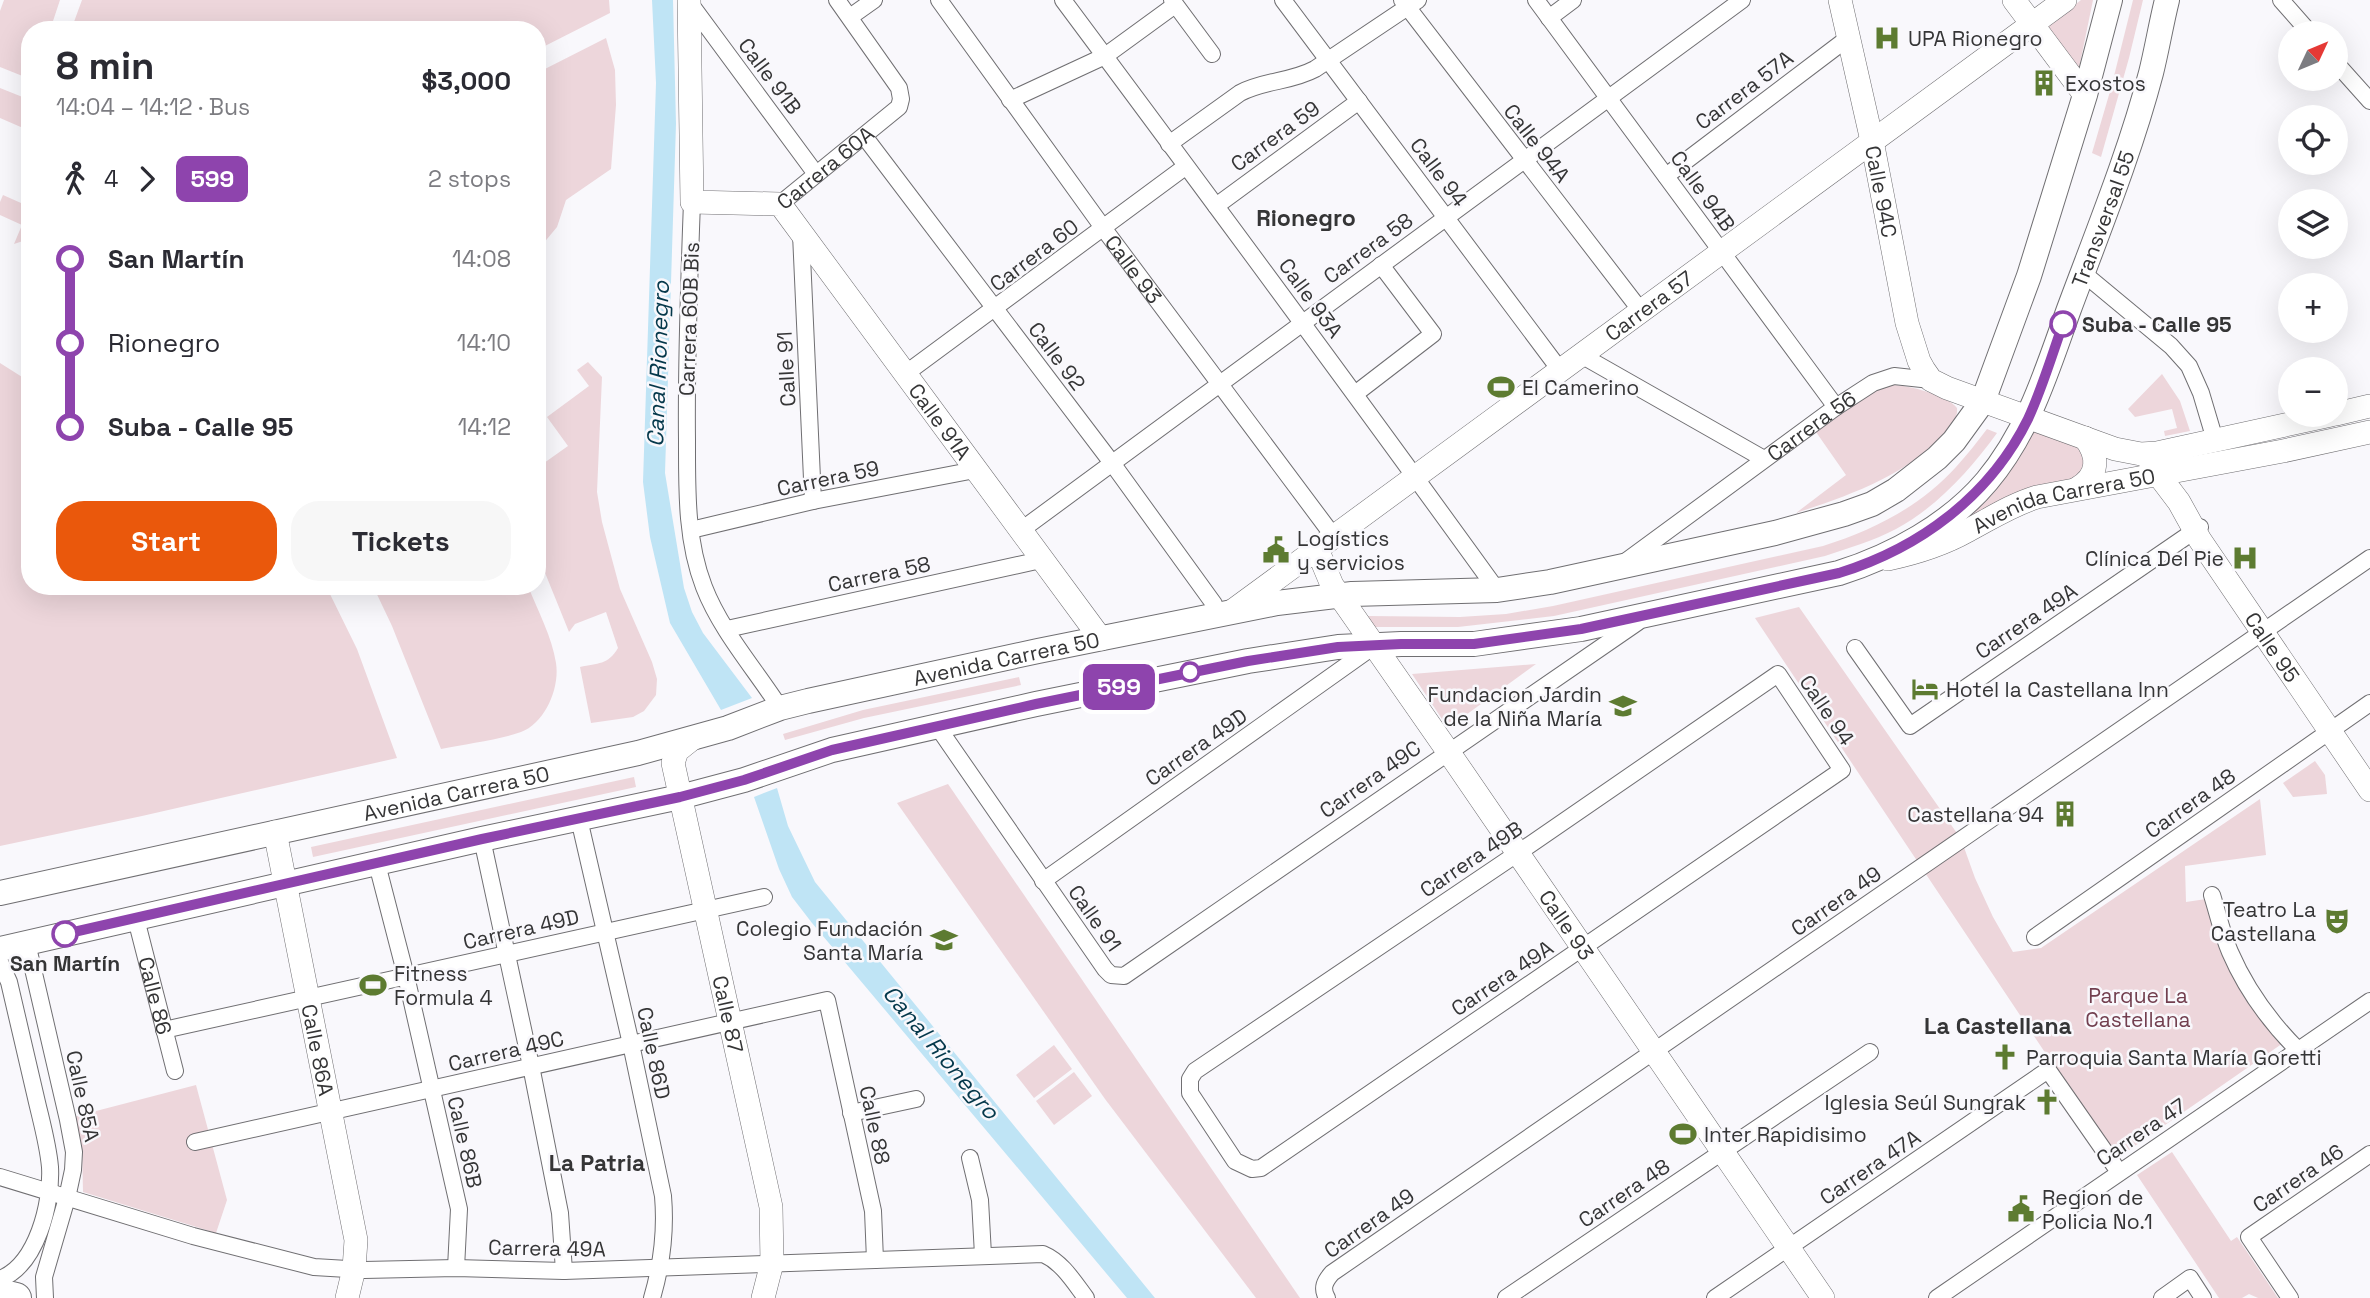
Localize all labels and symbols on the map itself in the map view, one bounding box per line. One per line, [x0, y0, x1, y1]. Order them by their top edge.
north arrow [2278, 21, 2348, 91]
hospital icon: UPA Rionegro [1872, 23, 1902, 53]
place label: UPA Rionegro [1908, 25, 2042, 52]
street label: Calle 91B [732, 32, 808, 120]
street label: Carrera 57A [1690, 44, 1798, 136]
building icon: Exostos [2029, 68, 2059, 98]
place label: Exostos [2065, 70, 2146, 97]
street label: Carrera 59 [1225, 95, 1325, 177]
street label: Calle 94A [1498, 98, 1576, 188]
street label: Carrera 60A [771, 120, 879, 215]
street label: Calle 94 [1404, 132, 1474, 212]
street label: Calle 94C [1860, 143, 1904, 240]
street label: Calle 94B [1665, 145, 1741, 237]
street label: Transversal 55 [2065, 147, 2140, 291]
district label: Rionegro [1256, 203, 1356, 233]
street label: Carrera 58 [1318, 206, 1418, 290]
street label: Carrera 60 [984, 213, 1084, 297]
street label: Calle 93 [1099, 229, 1168, 309]
street label: Carrera 60B Bis [673, 241, 705, 397]
street label: Calle 93A [1273, 253, 1349, 343]
street label: Carrera 57 [1599, 264, 1698, 347]
water label: Canal Rionegro [640, 280, 676, 448]
marker: Suba - Calle 95 [2050, 311, 2076, 337]
place label: Suba - Calle 95 [2082, 311, 2232, 338]
street label: Calle 92 [1022, 316, 1092, 396]
street label: Calle 91 [771, 331, 801, 407]
sports icon: El Camerino [1486, 372, 1516, 402]
place label: El Camerino [1522, 374, 1639, 401]
street label: Calle 91A [903, 378, 977, 465]
street label: Carrera 56 [1761, 384, 1861, 467]
street label: Carrera 59 [774, 454, 882, 502]
street label: Avenida Carrera 50 [1968, 462, 2157, 539]
place label: Logístics y servicios [1297, 525, 1405, 576]
public building icon: Logístics y servicios [1261, 535, 1291, 565]
hospital icon: Clínica Del Pie [2230, 543, 2260, 573]
place label: Clínica Del Pie [2085, 545, 2224, 572]
street label: Carrera 58 [825, 550, 933, 598]
street label: Carrera 49A [1970, 577, 2082, 665]
street label: Calle 95 [2239, 606, 2306, 687]
street label: Avenida Carrera 50 [911, 625, 1102, 691]
unlabelled marker [1180, 662, 1200, 682]
line badge: 599 [1079, 664, 1159, 710]
street label: Calle 94 [1794, 669, 1860, 751]
hotel icon: Hotel la Castellana Inn [1910, 674, 1940, 704]
place label: Hotel la Castellana Inn [1946, 676, 2169, 703]
place label: Fundacion Jardin de la Niña María [1428, 681, 1602, 732]
school or university icon: Fundacion Jardin de la Niña María [1608, 691, 1638, 721]
street label: Carrera 49D [1140, 702, 1252, 792]
street label: Carrera 49C [1314, 734, 1426, 824]
street label: Avenida Carrera 50 [361, 759, 552, 826]
street label: Carrera 48 [2139, 762, 2241, 844]
building icon: Castellana 94 [2050, 799, 2080, 829]
place label: Castellana 94 [1907, 801, 2044, 828]
street label: Carrera 49B [1414, 815, 1528, 903]
street label: Carrera 49 [1785, 860, 1887, 942]
street label: Calle 91 [1062, 879, 1128, 957]
street label: Calle 93 [1533, 884, 1600, 965]
place label: Teatro La Castellana [2211, 896, 2316, 947]
street label: Carrera 49D [460, 903, 582, 955]
theatre icon: Teatro La Castellana [2322, 906, 2352, 936]
place label: Colegio Fundación Santa María [736, 915, 923, 966]
marker: San Martín [52, 921, 78, 947]
school or university icon: Colegio Fundación Santa María [929, 925, 959, 955]
street label: Carrera 49A [1446, 934, 1558, 1022]
place label: San Martín [10, 950, 120, 977]
street label: Calle 86 [133, 954, 179, 1037]
place label: Fitness Formula 4 [394, 960, 493, 1011]
sports icon: Fitness Formula 4 [358, 970, 388, 1000]
street label: Calle 87 [707, 973, 750, 1055]
water label: Canal Rionegro [876, 979, 1006, 1126]
park label: Parque La Castellana [2085, 982, 2191, 1033]
street label: Calle 86A [296, 1002, 341, 1098]
street label: Calle 86D [631, 1004, 677, 1102]
district label: La Castellana [1924, 1011, 2072, 1041]
street label: Carrera 49C [446, 1025, 566, 1077]
church icon: Parroquia Santa María Goretti [1990, 1042, 2020, 1072]
place label: Parroquia Santa María Goretti [2026, 1044, 2322, 1071]
street label: Calle 85A [60, 1048, 106, 1144]
street label: Calle 88 [853, 1083, 897, 1167]
church icon: Iglesia Seúl Sungrak [2032, 1087, 2062, 1117]
place label: Iglesia Seúl Sungrak [1824, 1089, 2026, 1116]
street label: Carrera 47 [2091, 1092, 2191, 1172]
street label: Calle 86B [441, 1093, 489, 1191]
sports icon: Inter Rapidisimo [1668, 1119, 1698, 1149]
place label: Inter Rapidisimo [1704, 1121, 1867, 1148]
street label: Carrera 47A [1814, 1123, 1926, 1211]
street label: Carrera 46 [2247, 1138, 2349, 1218]
district label: La Patria [549, 1148, 645, 1178]
street label: Carrera 48 [1573, 1153, 1675, 1233]
street label: Carrera 49 [1318, 1182, 1420, 1264]
place label: Region de Policia No.1 [2042, 1184, 2153, 1235]
public building icon: Region de Policia No.1 [2006, 1194, 2036, 1224]
street label: Carrera 49A [488, 1233, 606, 1263]

